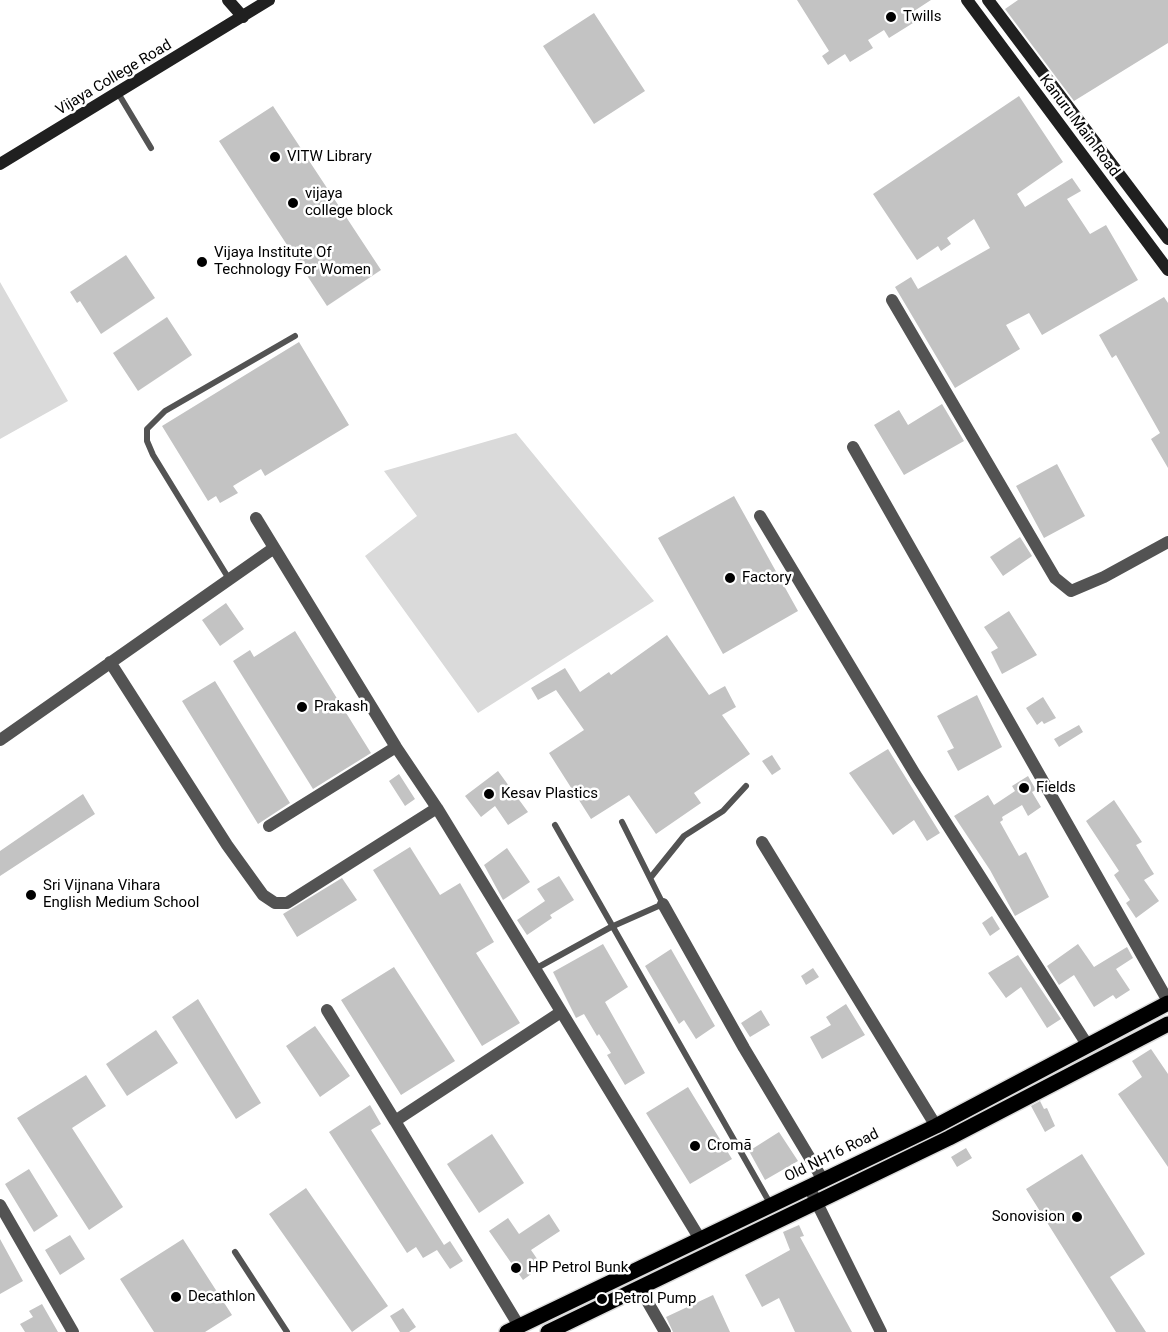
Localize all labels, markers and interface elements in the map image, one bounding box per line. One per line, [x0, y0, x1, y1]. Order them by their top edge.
place label: Twills [903, 8, 941, 26]
marker: Twills [884, 10, 898, 24]
street label: Vijaya College Road [53, 36, 175, 120]
street label: Kanuru Main Road [1035, 72, 1123, 180]
place label: VITW Library [287, 148, 372, 166]
marker: VITW Library [268, 150, 282, 164]
place label: vijaya college block [305, 185, 393, 220]
marker: vijaya college block [286, 196, 300, 210]
place label: Vijaya Institute Of Technology For Women [214, 244, 371, 279]
marker: Vijaya Institute Of Technology For Women [195, 255, 209, 269]
place label: Factory [742, 569, 792, 587]
marker: Factory [723, 571, 737, 585]
place label: Prakash [314, 698, 368, 716]
marker: Prakash [295, 700, 309, 714]
place label: Fields [1036, 779, 1076, 797]
marker: Fields [1017, 781, 1031, 795]
place label: Kesav Plastics [501, 785, 598, 803]
marker: Kesav Plastics [482, 787, 496, 801]
place label: Sri Vijnana Vihara English Medium School [43, 877, 199, 912]
marker: Sri Vijnana Vihara English Medium School [24, 888, 38, 902]
street label: Old NH16 Road [782, 1125, 882, 1187]
place label: Cromā [707, 1137, 752, 1155]
marker: Cromā [688, 1139, 702, 1153]
place label: Sonovision [992, 1208, 1065, 1226]
marker: Sonovision [1070, 1210, 1084, 1224]
place label: HP Petrol Bunk [528, 1259, 628, 1277]
marker: HP Petrol Bunk [509, 1261, 523, 1275]
place label: Decathlon [188, 1288, 255, 1306]
marker: Decathlon [169, 1290, 183, 1304]
place label: Petrol Pump [614, 1290, 696, 1308]
marker: Petrol Pump [595, 1292, 609, 1306]

